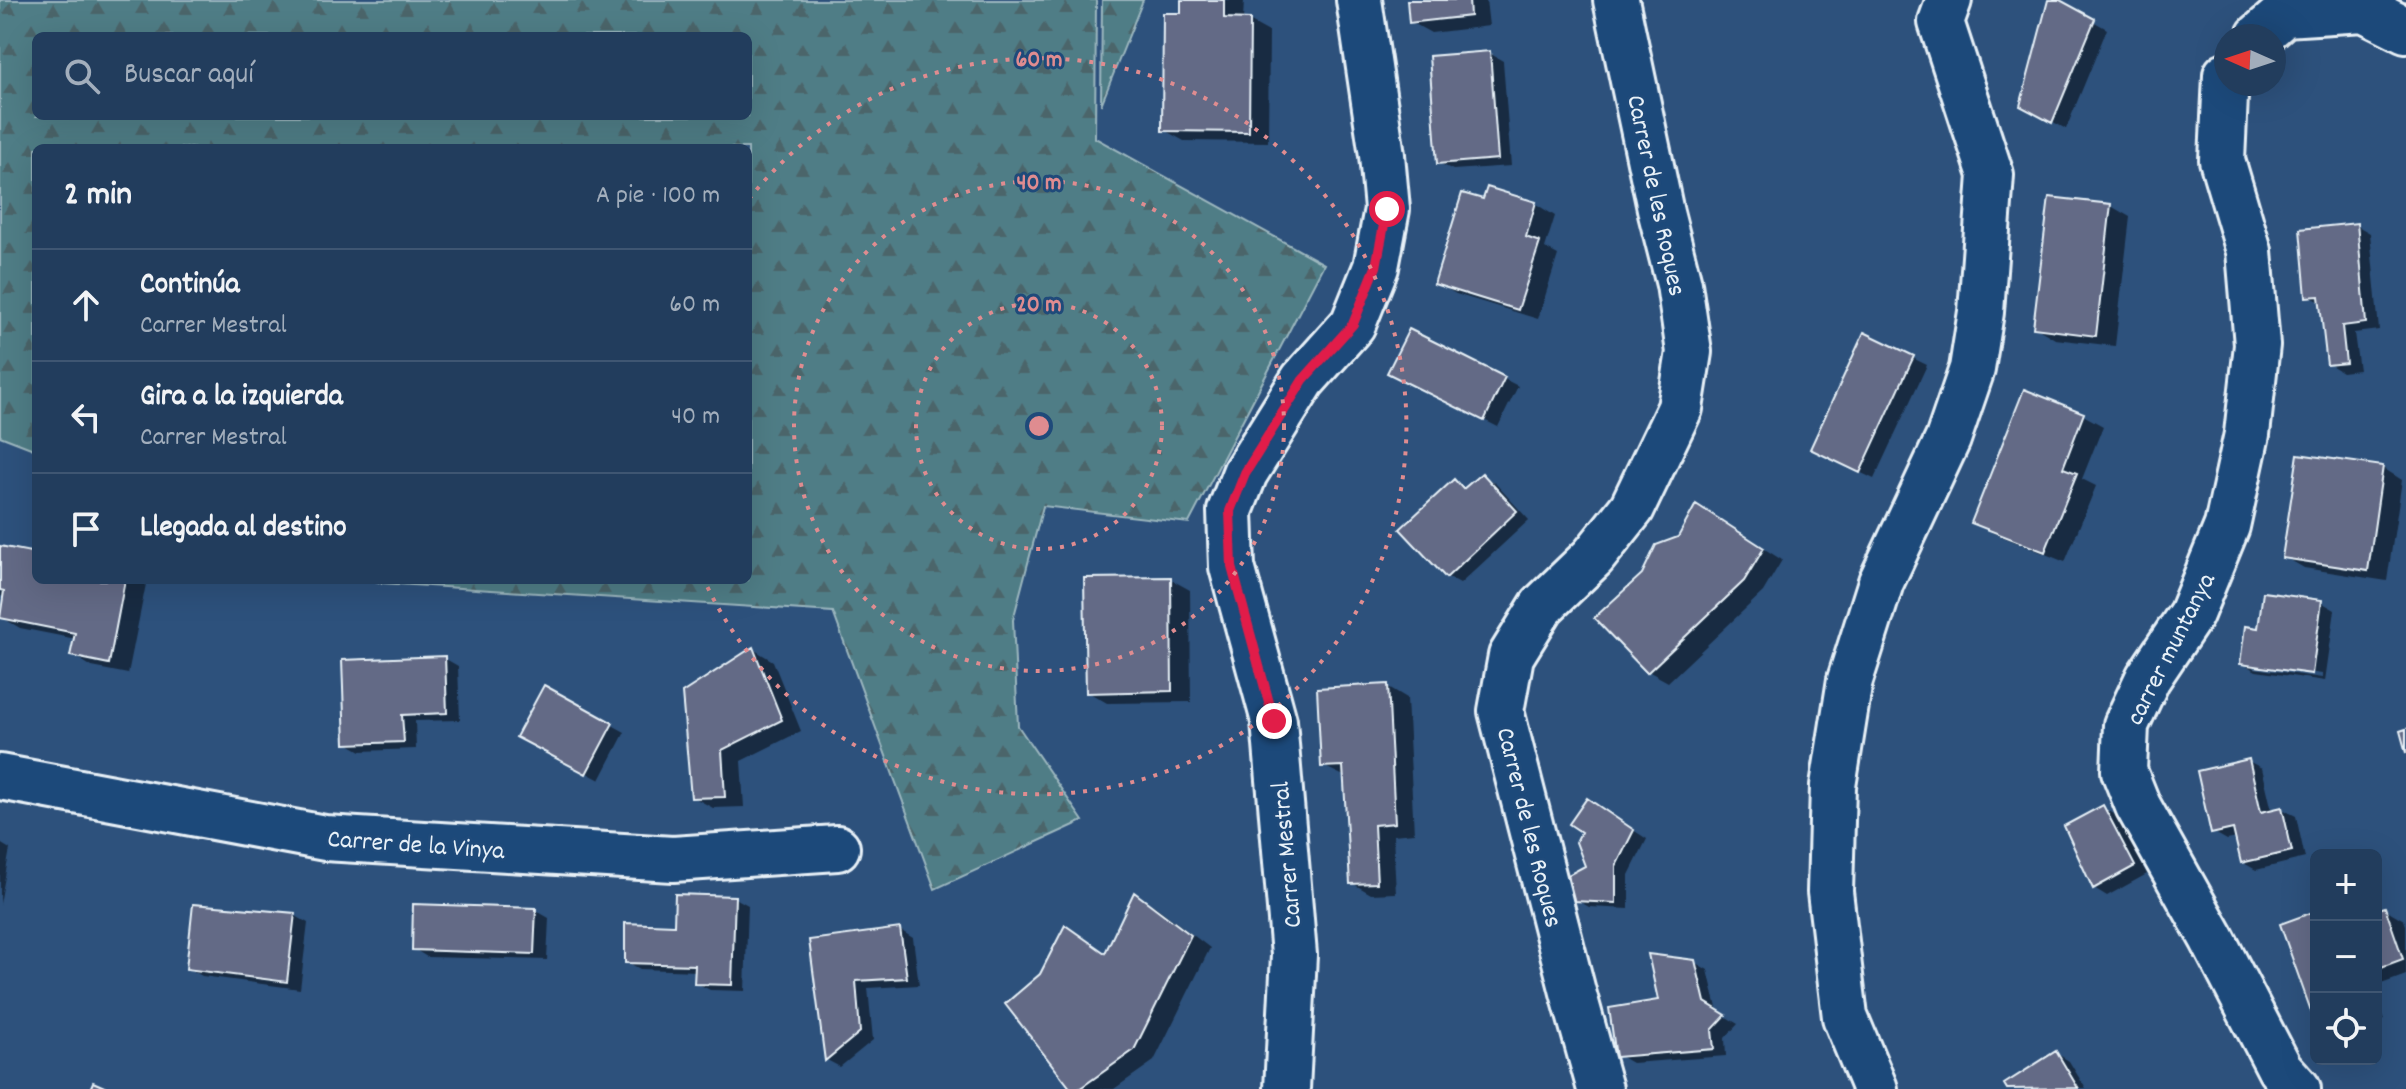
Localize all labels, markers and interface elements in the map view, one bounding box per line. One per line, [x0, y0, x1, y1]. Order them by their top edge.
north arrow [2214, 24, 2286, 96]
search box [32, 32, 752, 120]
text: 60 m [1016, 44, 1062, 78]
icon: search [60, 54, 104, 98]
text: Buscar aquí [124, 55, 254, 98]
street label: Carrer de les Roques [1615, 92, 1694, 300]
text: 40 m [1016, 167, 1062, 201]
text: 2 min [64, 172, 132, 221]
text: A pie · 100 m [596, 178, 720, 215]
route start [1369, 191, 1405, 227]
text: Continúa [140, 265, 239, 308]
icon: ahead [64, 283, 108, 327]
text: 60 m [669, 287, 720, 324]
text: 20 m [1016, 289, 1062, 323]
text: Carrer Mestral [140, 308, 287, 345]
text: Gira a la izquierda [140, 377, 343, 420]
icon: left [64, 395, 108, 439]
text: 40 m [671, 399, 720, 436]
centre of rings [1025, 412, 1053, 440]
text: Carrer Mestral [140, 420, 287, 457]
icon: arrive [64, 507, 108, 551]
text: Llegada al destino [140, 508, 347, 551]
street label: carrer muntanya [2118, 566, 2227, 732]
route end [1256, 703, 1292, 739]
street label: Carrer de les Roques [1485, 724, 1570, 932]
street label: Carrer Mestral [1264, 780, 1313, 929]
street label: Carrer de la Vinya [326, 822, 506, 871]
map controls [2310, 849, 2382, 1065]
button: + [2310, 849, 2382, 921]
button: − [2310, 921, 2382, 993]
button: locate [2310, 993, 2382, 1065]

